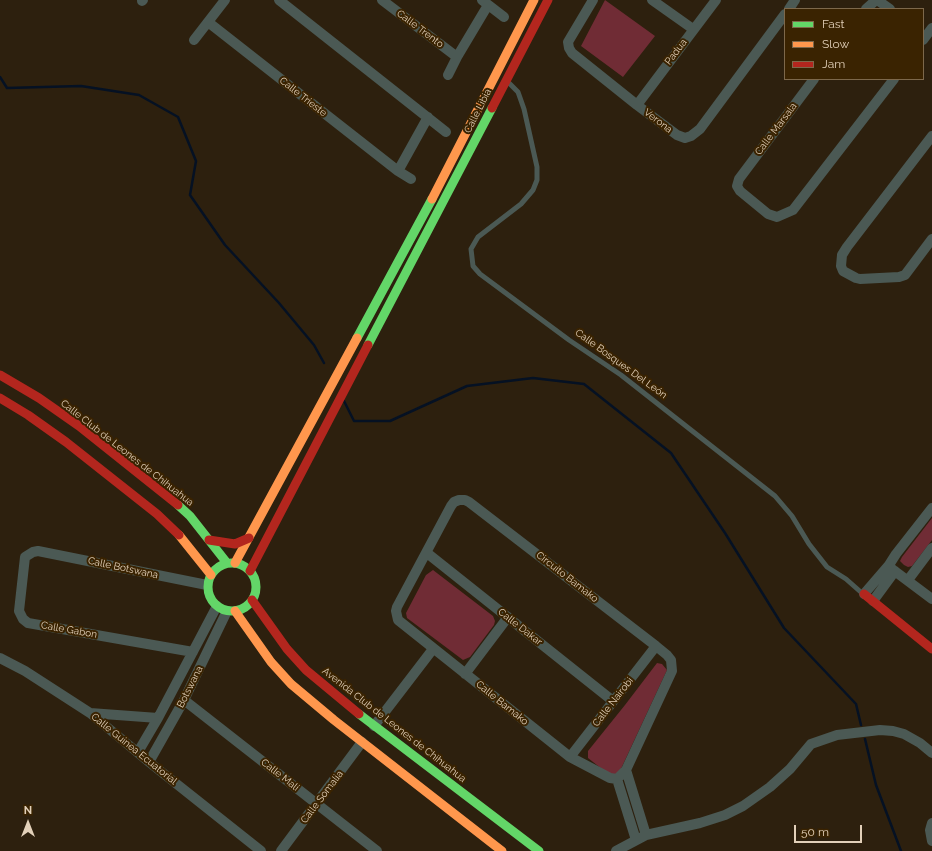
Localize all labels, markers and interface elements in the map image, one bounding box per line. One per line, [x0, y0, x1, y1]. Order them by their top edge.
street label: Calle Trento [394, 7, 446, 51]
legend [784, 8, 924, 80]
text: Fast [822, 17, 845, 31]
street label: Padua [662, 37, 690, 67]
text: Slow [822, 37, 849, 51]
text: Jam [822, 57, 845, 71]
street label: Calle Trieste [277, 75, 329, 119]
street label: Calle Libia [462, 87, 494, 135]
street label: Calle Marsala [752, 101, 800, 157]
street label: Verona [641, 106, 675, 136]
street label: Calle Bosques Del León [573, 327, 669, 401]
street label: Calle Club de Leones de Chihuahua [58, 397, 196, 509]
street label: Circuito Bamako [534, 549, 600, 605]
street label: Calle Botswana [87, 555, 159, 581]
street label: Calle Dakar [495, 606, 545, 648]
street label: Calle Gabon [40, 619, 98, 641]
street label: Botswana [174, 664, 206, 710]
street label: Avenida Club de Leones de Chihuahua [320, 665, 468, 785]
street label: Calle Nairobi [590, 675, 636, 729]
street label: Calle Bamako [473, 678, 531, 728]
street label: Calle Guinea Ecuatorial [89, 711, 179, 787]
street label: Calle Mali [258, 756, 302, 794]
street label: Calle Somalia [298, 768, 346, 826]
north arrow [8, 803, 48, 843]
text: N [24, 804, 32, 817]
scale bar [796, 817, 864, 843]
text: 50 m [801, 825, 829, 839]

